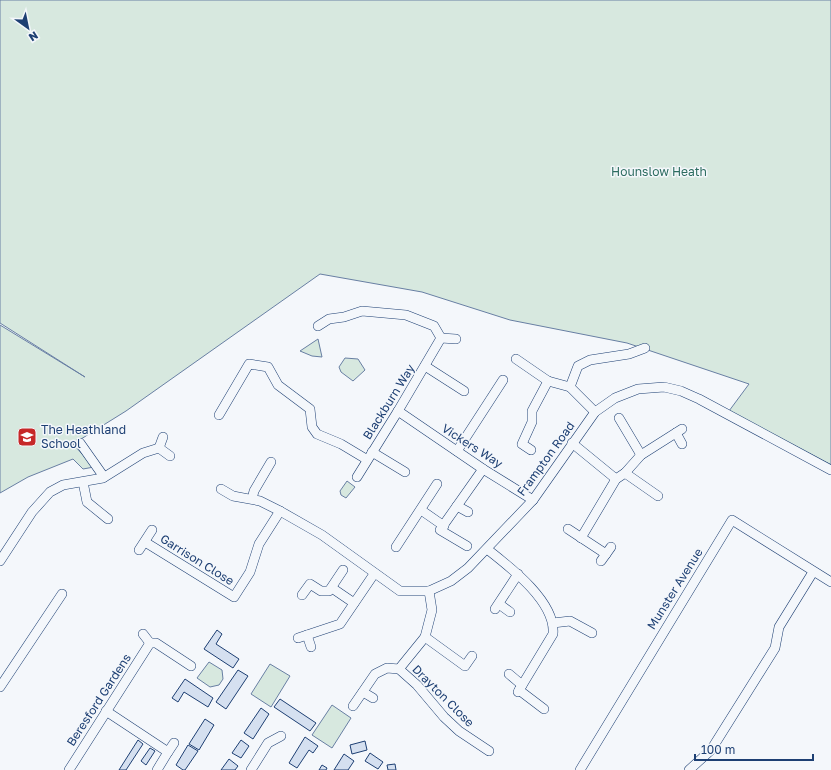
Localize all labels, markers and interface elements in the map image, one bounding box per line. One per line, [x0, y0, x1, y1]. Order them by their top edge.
north arrow [8, 8, 48, 48]
text: N [27, 29, 41, 45]
park label: Hounslow Heath [611, 164, 707, 179]
street label: Blackburn Way [359, 361, 418, 442]
street label: Frampton Road [514, 419, 578, 499]
street label: Vickers Way [439, 420, 506, 471]
place label: The Heathland School [41, 422, 126, 451]
school or university icon: The Heathland School [16, 426, 38, 448]
street label: Garrison Close [158, 531, 237, 588]
street label: Munster Avenue [644, 545, 706, 632]
street label: Beresford Gardens [63, 651, 134, 749]
street label: Drayton Close [409, 662, 477, 730]
scale bar [695, 736, 813, 762]
text: 100 m [701, 742, 735, 757]

